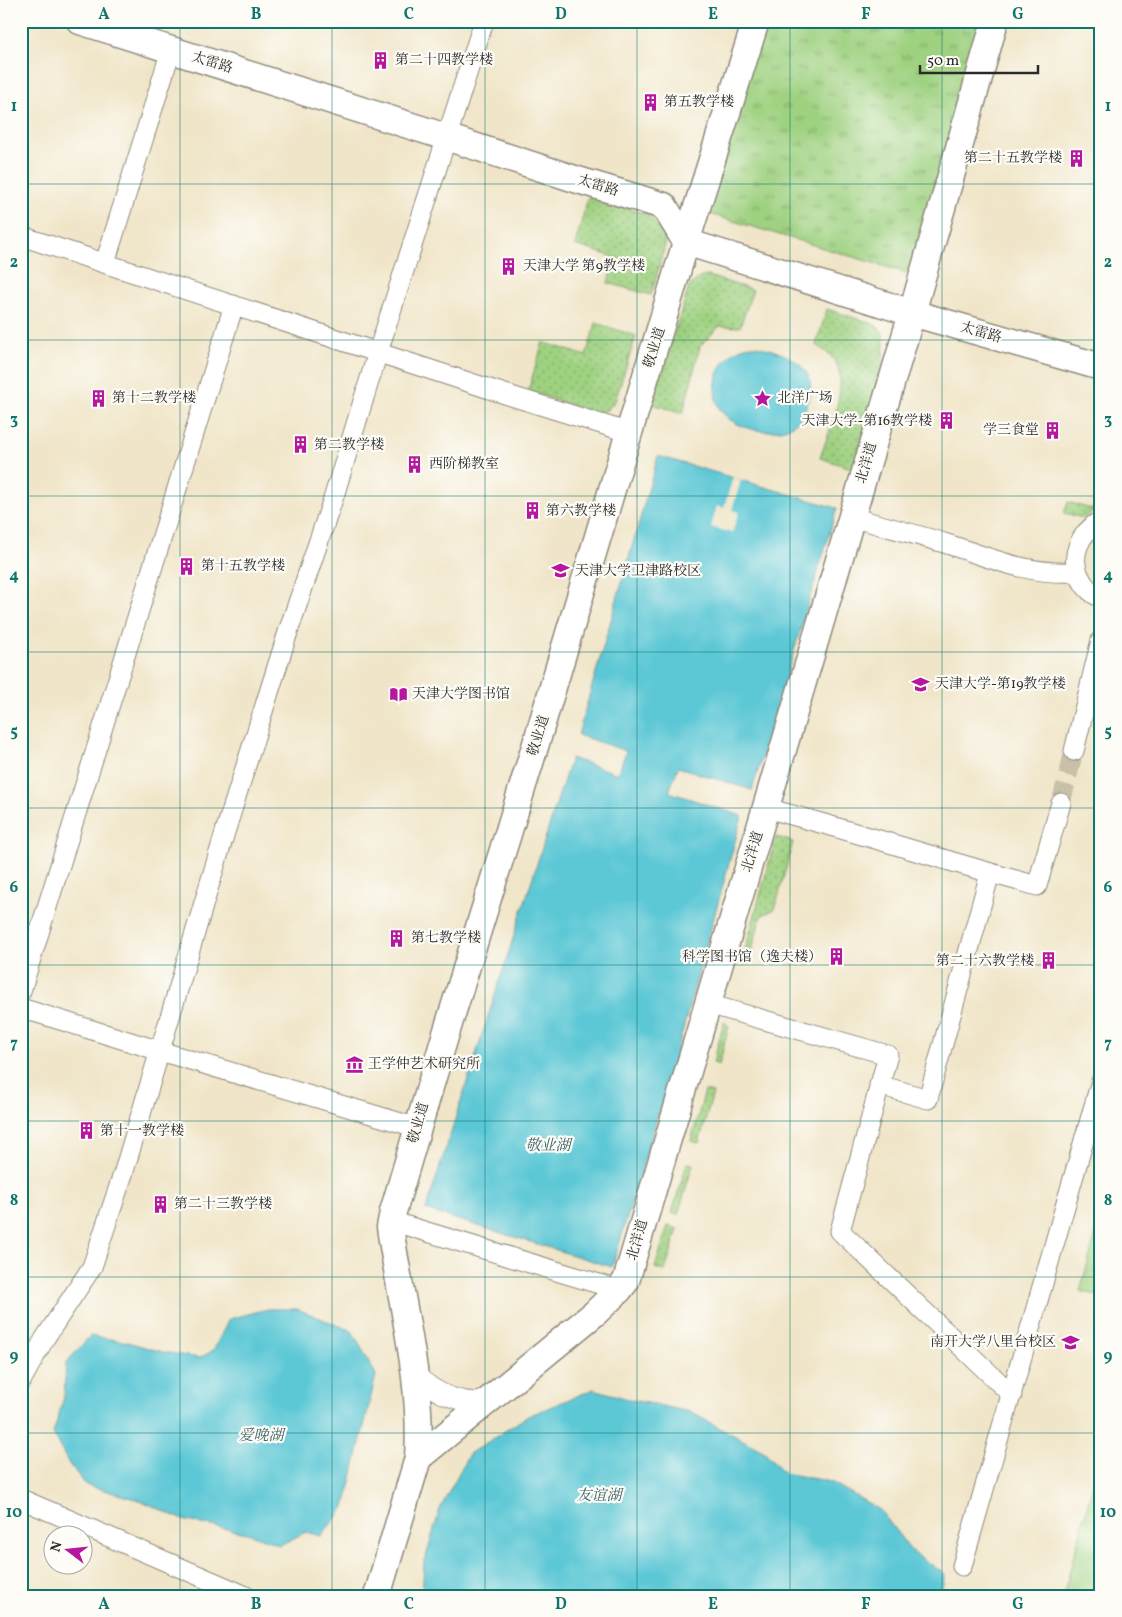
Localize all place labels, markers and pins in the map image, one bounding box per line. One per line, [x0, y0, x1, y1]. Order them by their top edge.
building icon: 第二十四教学楼 [371, 50, 391, 70]
place label: 第二十四教学楼 [395, 51, 493, 70]
building icon: 第五教学楼 [640, 92, 660, 112]
place label: 第五教学楼 [664, 93, 734, 112]
building icon: 第二十五教学楼 [1066, 148, 1086, 168]
place label: 第二十五教学楼 [964, 149, 1062, 168]
building icon: 天津大学 第9教学楼 [499, 256, 519, 276]
place label: 天津大学 第9教学楼 [523, 257, 645, 276]
building icon: 第十二教学楼 [88, 388, 108, 408]
place icon: 北洋广场 [753, 388, 773, 408]
place label: 第十二教学楼 [112, 389, 196, 408]
place label: 北洋广场 [777, 389, 833, 408]
building icon: 天津大学-第16教学楼 [936, 411, 956, 431]
place label: 天津大学-第16教学楼 [802, 412, 932, 431]
building icon: 学三食堂 [1043, 420, 1063, 440]
place label: 学三食堂 [983, 421, 1039, 440]
building icon: 第二教学楼 [290, 435, 310, 455]
place label: 第二教学楼 [314, 436, 384, 455]
building icon: 西阶梯教室 [405, 454, 425, 474]
place label: 西阶梯教室 [429, 455, 499, 474]
building icon: 第六教学楼 [522, 501, 542, 521]
place label: 第六教学楼 [546, 502, 616, 521]
building icon: 第十五教学楼 [177, 556, 197, 576]
place label: 第十五教学楼 [201, 557, 285, 576]
school or university icon: 天津大学卫津路校区 [551, 561, 571, 581]
place label: 天津大学卫津路校区 [575, 562, 701, 581]
school or university icon: 天津大学-第19教学楼 [911, 674, 931, 694]
place label: 天津大学-第19教学楼 [935, 675, 1066, 694]
library icon: 天津大学图书馆 [388, 684, 408, 704]
place label: 天津大学图书馆 [412, 685, 510, 704]
building icon: 第七教学楼 [387, 928, 407, 948]
place label: 第七教学楼 [411, 929, 481, 948]
building icon: 科学图书馆（逸夫楼） [826, 947, 846, 967]
place label: 科学图书馆（逸夫楼） [682, 948, 822, 967]
building icon: 第二十六教学楼 [1038, 951, 1058, 971]
place label: 第二十六教学楼 [936, 952, 1034, 971]
museum icon: 王学仲艺术研究所 [344, 1054, 364, 1074]
place label: 王学仲艺术研究所 [368, 1055, 480, 1074]
building icon: 第十一教学楼 [76, 1121, 96, 1141]
place label: 第十一教学楼 [100, 1122, 184, 1141]
building icon: 第二十三教学楼 [150, 1194, 170, 1214]
place label: 第二十三教学楼 [174, 1195, 272, 1214]
school or university icon: 南开大学八里台校区 [1060, 1332, 1080, 1352]
place label: 南开大学八里台校区 [930, 1333, 1056, 1352]

